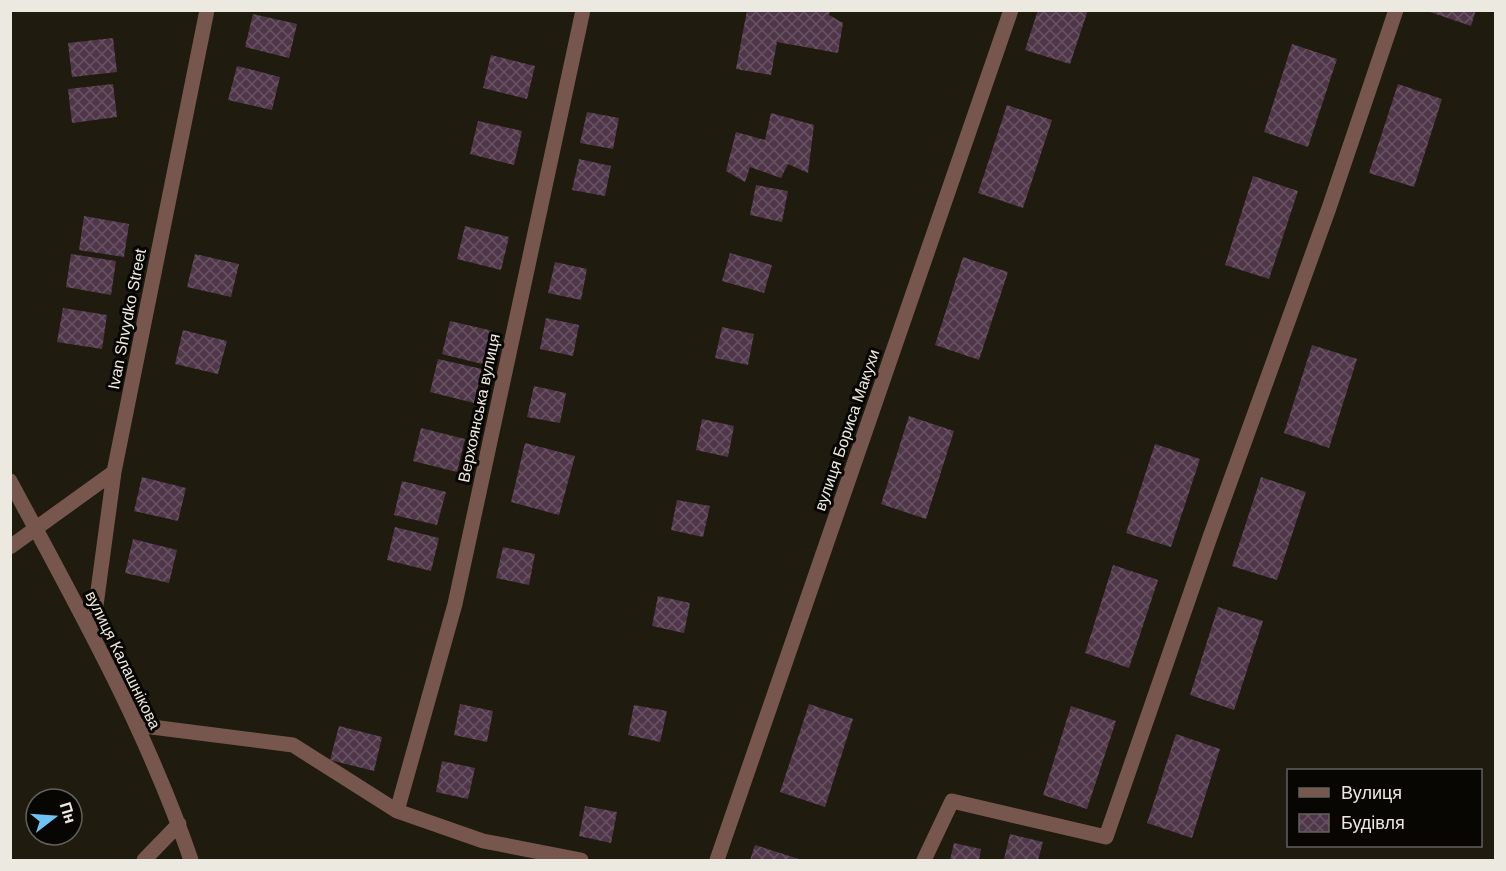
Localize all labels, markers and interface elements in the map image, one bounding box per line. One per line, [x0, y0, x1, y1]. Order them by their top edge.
street label: Ivan Shvydko Street [105, 247, 149, 391]
street label: Верхоянська вулиця [455, 332, 503, 484]
street label: вулиця Бориса Макухи [811, 347, 883, 513]
street label: вулиця Калашнікова [82, 588, 164, 732]
legend [1287, 769, 1482, 847]
text: Вулиця [1341, 783, 1402, 803]
north arrow [24, 787, 84, 847]
text: Пн [57, 800, 79, 825]
text: Будівля [1341, 813, 1405, 833]

